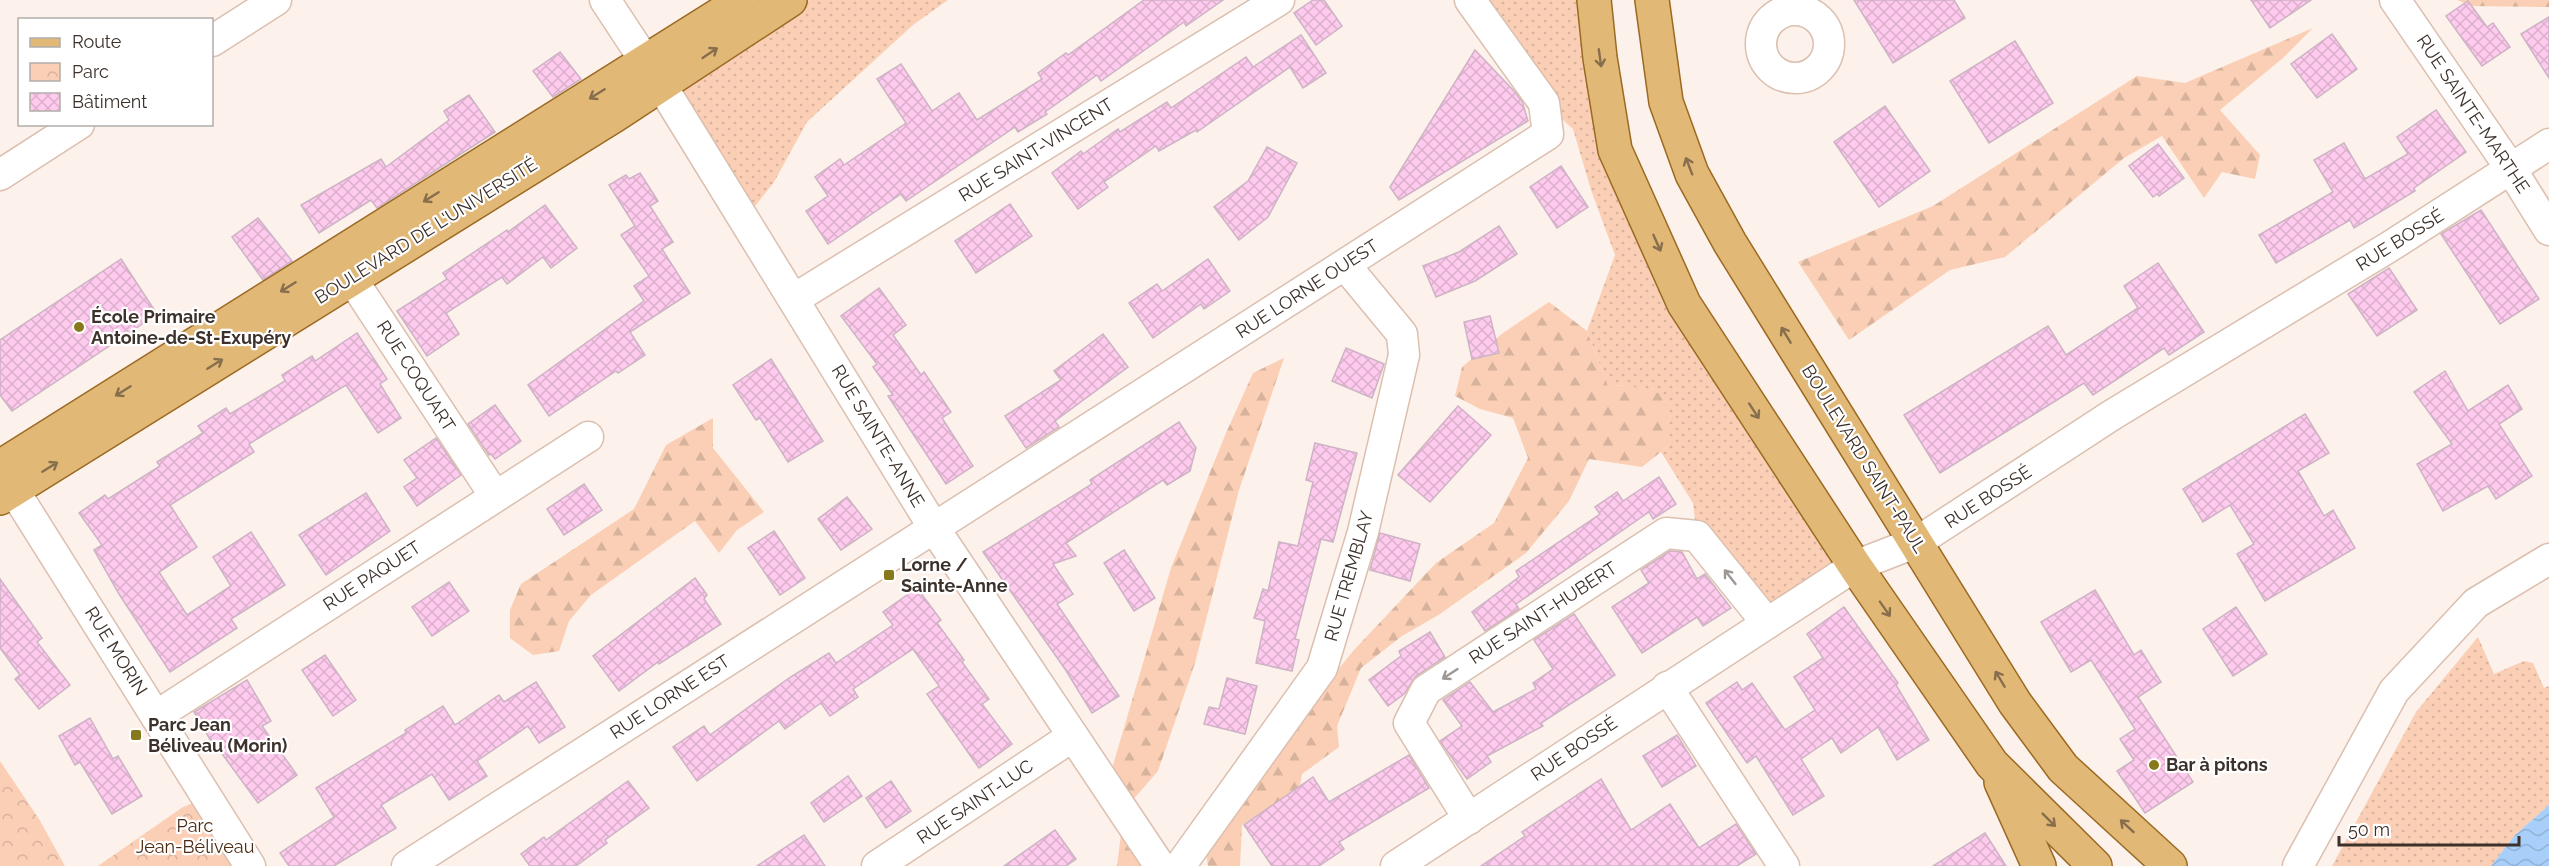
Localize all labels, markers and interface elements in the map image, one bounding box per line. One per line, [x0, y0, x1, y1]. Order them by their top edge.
legend [18, 18, 213, 126]
text: Route [72, 31, 122, 52]
street label: RUE SAINTE-MARTHE [2413, 31, 2534, 197]
one-way arrow [701, 47, 718, 59]
one-way arrow [1595, 48, 1606, 68]
text: Parc [72, 61, 109, 82]
one-way arrow [588, 87, 605, 100]
text: Bâtiment [72, 91, 147, 112]
street label: RUE SAINT-VINCENT [955, 94, 1117, 206]
street label: BOULEVARD DE L'UNIVERSITÉ [310, 152, 541, 308]
one-way arrow [1683, 158, 1694, 176]
one-way arrow [423, 192, 440, 204]
street label: RUE BOSSÉ [2352, 204, 2447, 275]
one-way arrow [1652, 233, 1663, 252]
street label: RUE LORNE OUEST [1232, 235, 1382, 342]
one-way arrow [280, 282, 297, 294]
place label: École Primaire Antoine-de-St-Exupéry [91, 306, 291, 348]
street label: RUE COQUART [373, 316, 460, 435]
marker: École Primaire Antoine-de-St-Exupéry [72, 320, 86, 334]
one-way arrow [1780, 327, 1792, 344]
one-way arrow [206, 357, 223, 369]
street label: RUE SAINTE-ANNE [828, 361, 929, 511]
street label: BOULEVARD SAINT-PAUL [1798, 361, 1931, 557]
one-way arrow [114, 384, 131, 397]
one-way arrow [1748, 403, 1761, 420]
street label: RUE BOSSÉ [1940, 460, 2035, 532]
one-way arrow [41, 461, 58, 473]
street label: RUE TREMBLAY [1320, 508, 1377, 644]
street label: RUE PAQUET [319, 536, 424, 615]
place label: Lorne / Sainte-Anne [901, 554, 1008, 596]
street label: RUE SAINT-HUBERT [1465, 557, 1621, 668]
marker: Lorne / Sainte-Anne [882, 568, 896, 582]
one-way arrow [1724, 569, 1737, 585]
one-way arrow [1879, 600, 1891, 617]
street label: RUE MORIN [81, 603, 152, 699]
street label: RUE LORNE EST [606, 650, 733, 743]
one-way arrow [1442, 668, 1459, 680]
one-way arrow [1994, 671, 2006, 688]
street label: RUE BOSSÉ [1526, 711, 1621, 785]
place label: Parc Jean Béliveau (Morin) [148, 714, 287, 756]
marker: Parc Jean Béliveau (Morin) [129, 728, 143, 742]
place label: Bar à pitons [2166, 754, 2268, 775]
street label: RUE SAINT-LUC [913, 755, 1037, 848]
marker: Bar à pitons [2147, 758, 2161, 772]
scale bar [2339, 809, 2519, 847]
one-way arrow [2041, 813, 2056, 827]
park label: Parc Jean-Béliveau [136, 815, 254, 857]
one-way arrow [2119, 819, 2134, 833]
text: 50 m [2348, 819, 2390, 840]

